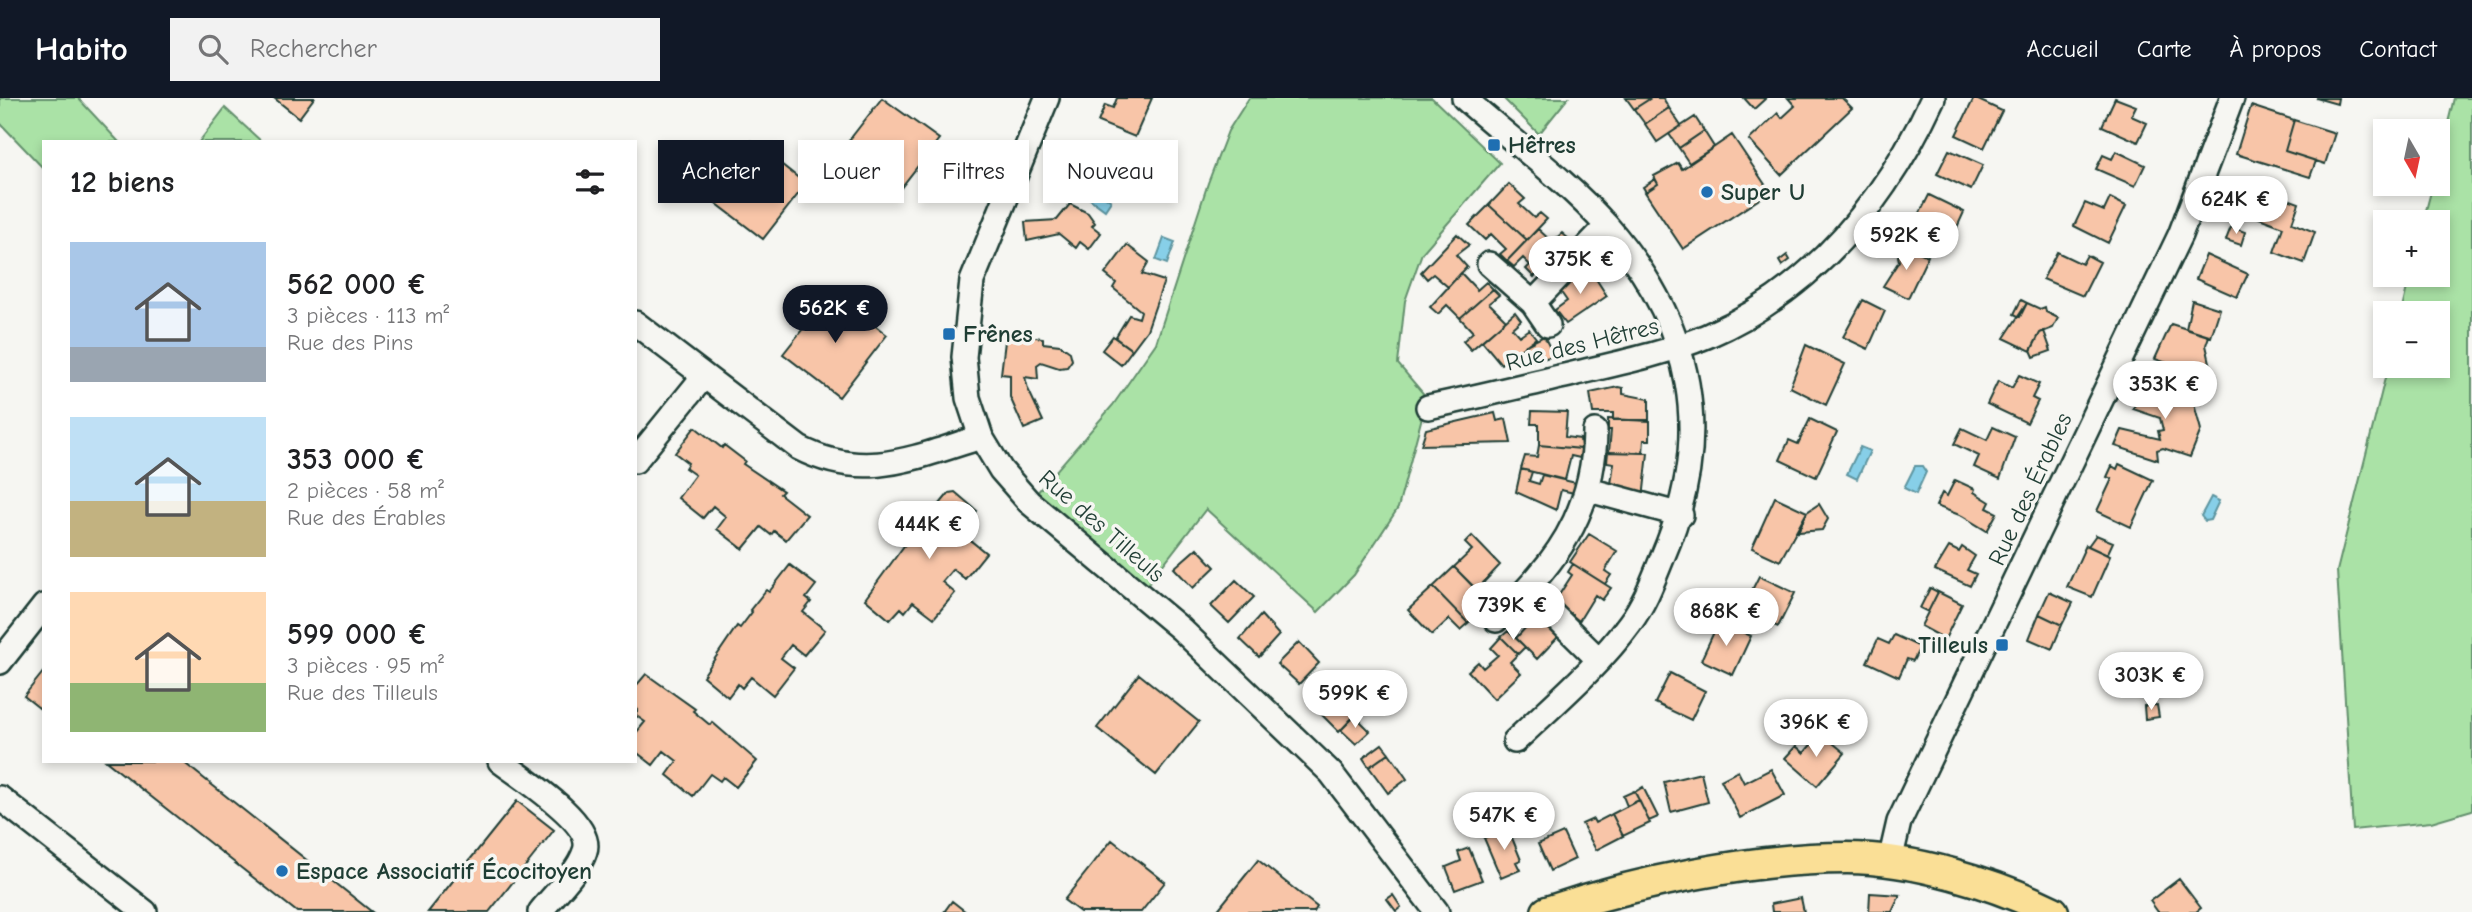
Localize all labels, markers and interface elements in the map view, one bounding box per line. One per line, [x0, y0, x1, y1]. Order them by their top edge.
search box [170, 18, 660, 81]
text: Habito [35, 30, 128, 68]
icon: search [194, 30, 232, 68]
text: Rechercher [250, 34, 377, 64]
text: Accueil [2027, 35, 2099, 63]
text: Carte [2137, 35, 2192, 63]
text: À propos [2230, 35, 2321, 63]
text: Contact [2359, 35, 2437, 63]
north arrow [2373, 119, 2450, 196]
map controls [2373, 119, 2450, 378]
place label: Hêtres [1508, 131, 1576, 159]
marker: Hêtres [1486, 137, 1502, 153]
chip: Acheter [658, 140, 784, 203]
chip: Louer [798, 140, 904, 203]
chip: Filtres [918, 140, 1029, 203]
chip: Nouveau [1043, 140, 1178, 203]
icon: filters [571, 163, 609, 201]
text: 12 biens [70, 165, 174, 200]
pin: 624K € [2179, 176, 2293, 236]
place label: Super U [1721, 178, 1805, 206]
marker: Super U [1699, 184, 1715, 200]
text: 624K € [2201, 185, 2271, 212]
button: + [2373, 210, 2450, 287]
pin: 592K € [1849, 212, 1963, 272]
text: 592K € [1870, 221, 1942, 248]
pin: 375K € [1523, 236, 1637, 296]
text: 375K € [1545, 245, 1615, 272]
text: 562 000 € [287, 267, 427, 302]
icon: home [126, 270, 210, 354]
pin: 562K € [778, 286, 892, 345]
text: 562K € [799, 294, 871, 321]
button: − [2373, 301, 2450, 378]
text: 3 pièces · 113 m² [287, 302, 449, 329]
street label: Rue des Hêtres [1503, 311, 1661, 377]
place label: Frênes [963, 320, 1033, 348]
marker: Frênes [941, 326, 957, 342]
text: Rue des Pins [287, 329, 413, 356]
pin: 353K € [2108, 362, 2222, 421]
text: 353K € [2129, 370, 2201, 397]
street label: Rue des Érables [1982, 408, 2078, 570]
text: 353 000 € [287, 442, 426, 477]
icon: home [126, 445, 210, 529]
street label: Rue des Tilleuls [1033, 464, 1171, 588]
text: 2 pièces · 58 m² [287, 477, 444, 504]
pin: 444K € [872, 502, 986, 561]
text: Rue des Érables [287, 504, 446, 531]
text: 444K € [894, 510, 964, 537]
pin: 739K € [1456, 582, 1570, 642]
pin: 868K € [1669, 588, 1783, 648]
text: 739K € [1478, 591, 1548, 618]
text: 868K € [1690, 597, 1762, 624]
text: 599 000 € [287, 617, 428, 652]
icon: home [126, 620, 210, 704]
place label: Tilleuls [1918, 631, 1988, 659]
marker: Tilleuls [1994, 637, 2010, 653]
text: 3 pièces · 95 m² [287, 652, 444, 679]
pin: 303K € [2094, 652, 2208, 712]
text: 303K € [2115, 661, 2187, 688]
pin: 599K € [1298, 670, 1412, 730]
text: Rue des Tilleuls [287, 679, 438, 706]
text: 599K € [1318, 679, 1392, 706]
pin: 396K € [1759, 700, 1873, 759]
text: 396K € [1780, 708, 1852, 735]
pin: 547K € [1447, 792, 1561, 852]
text: 547K € [1469, 801, 1539, 828]
place label: Espace Associatif Écocitoyen [296, 857, 592, 885]
marker: Espace Associatif Écocitoyen [274, 863, 290, 879]

